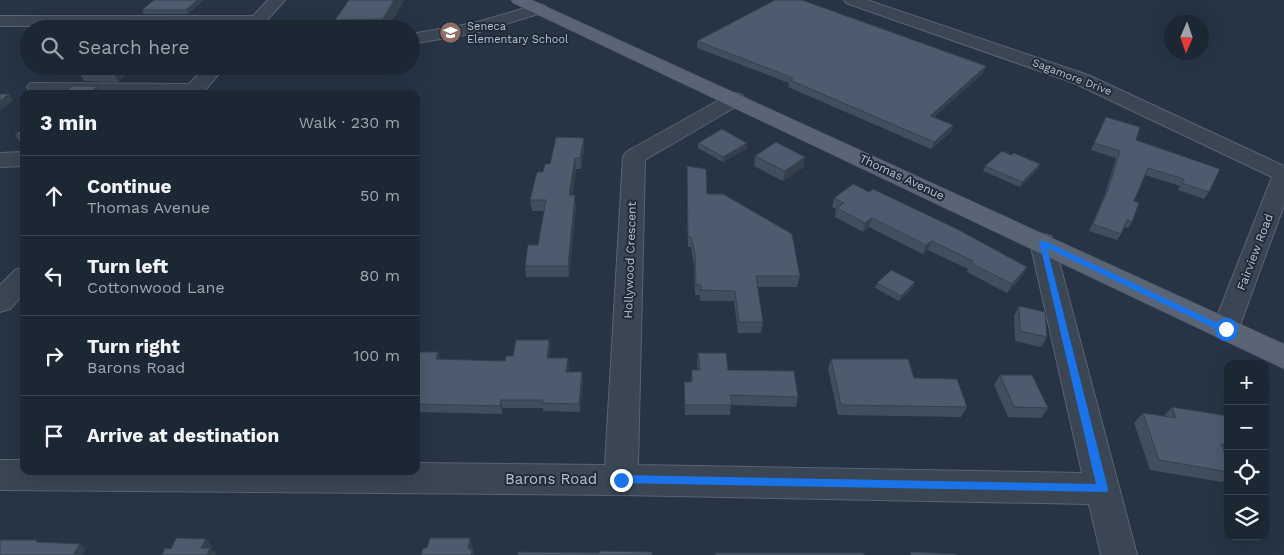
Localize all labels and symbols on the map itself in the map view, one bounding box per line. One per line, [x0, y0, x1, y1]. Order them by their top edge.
north arrow [1164, 15, 1209, 60]
school or university icon: Seneca Elementary School [439, 20, 463, 44]
place label: Seneca Elementary School [467, 20, 569, 46]
street label: Sagamore Drive [1030, 56, 1114, 98]
street label: Thomas Avenue [857, 151, 947, 203]
street label: Hollywood Crescent [621, 201, 639, 319]
street label: Fairview Road [1234, 212, 1276, 292]
route start [1215, 318, 1238, 341]
route end [610, 469, 633, 492]
street label: Barons Road [505, 470, 597, 488]

